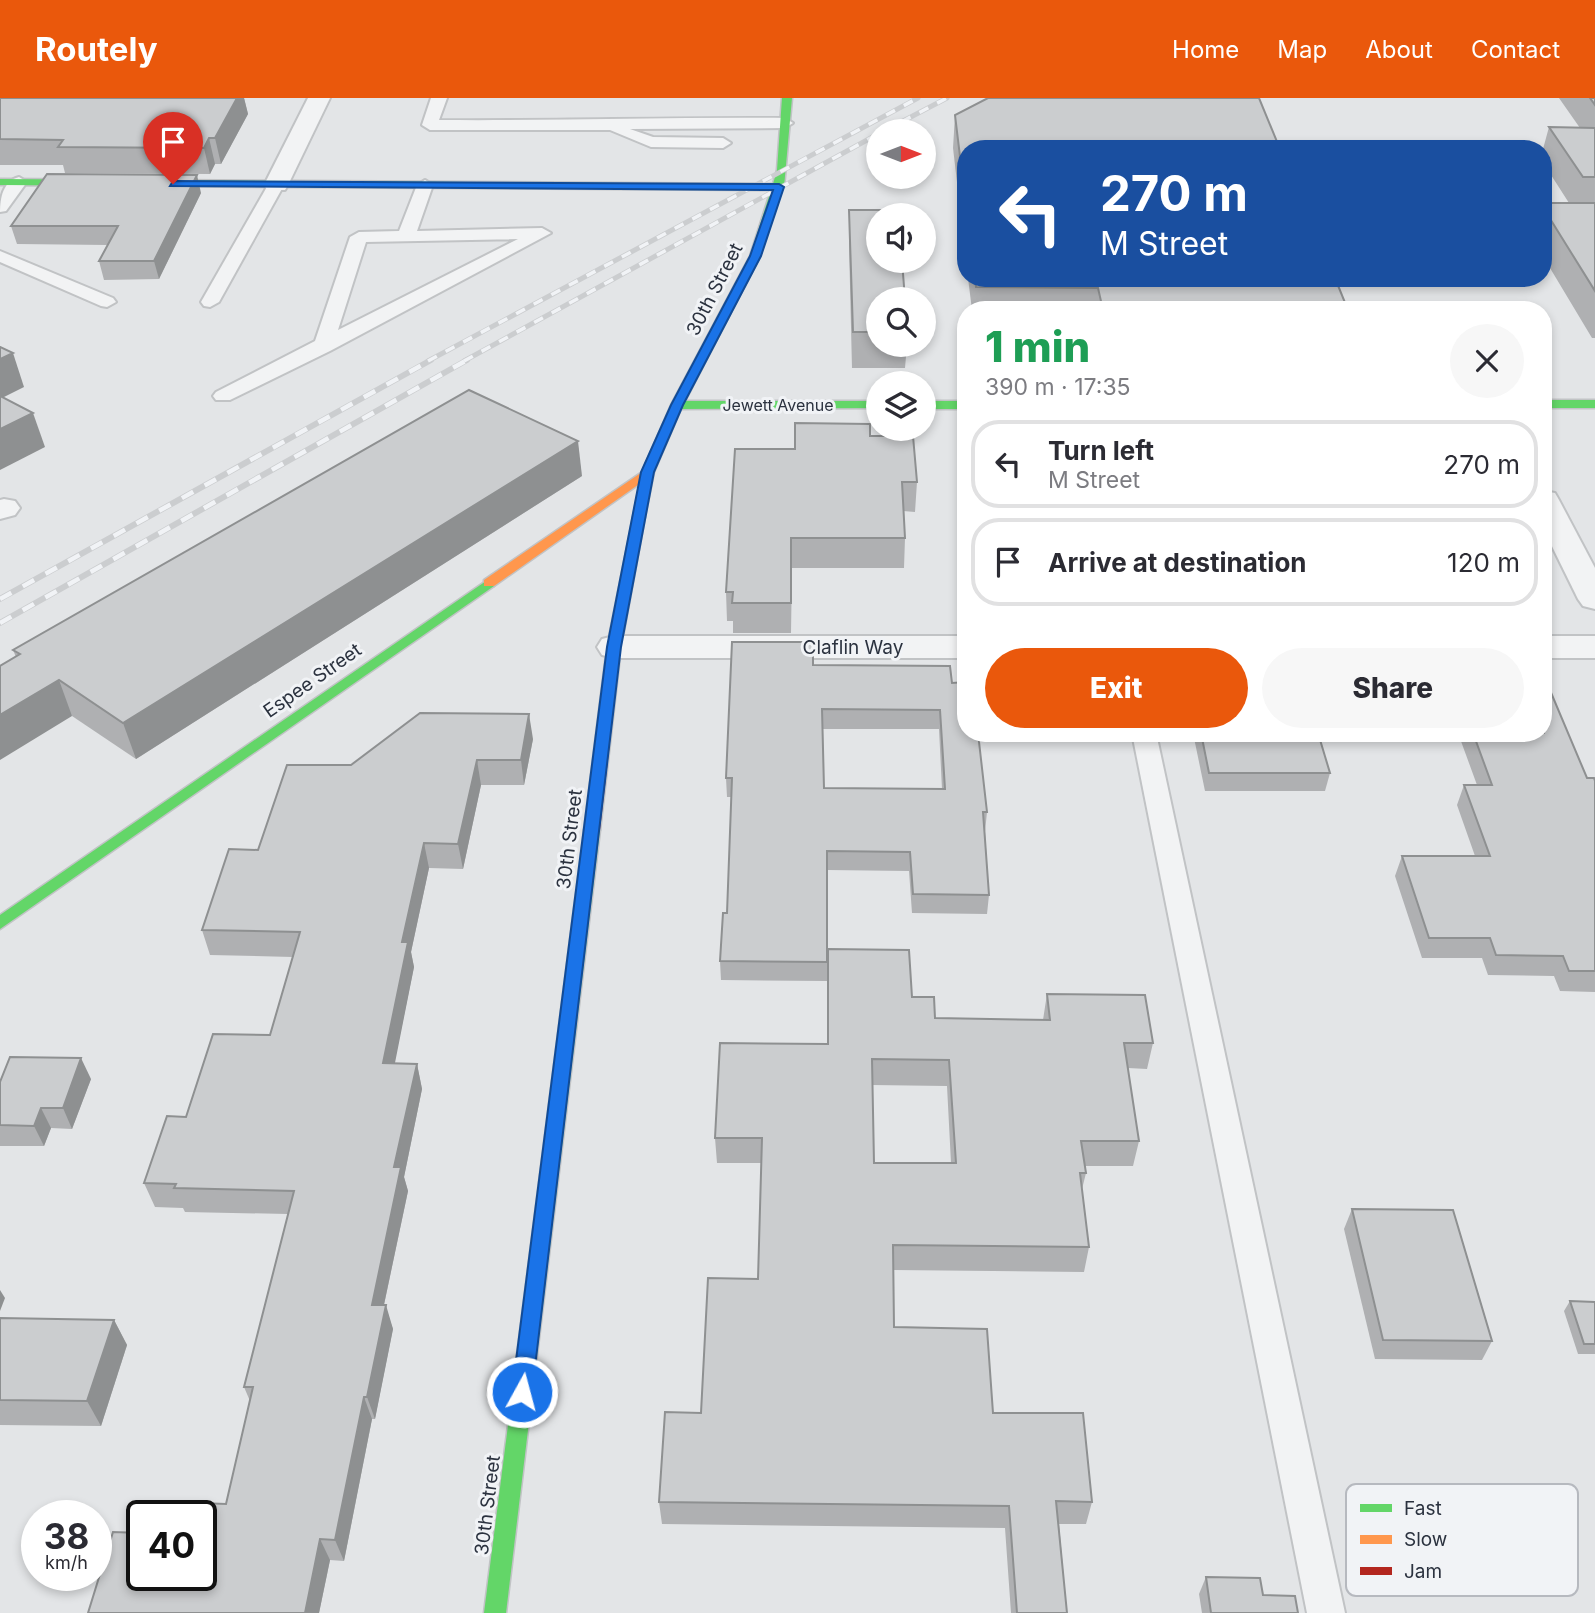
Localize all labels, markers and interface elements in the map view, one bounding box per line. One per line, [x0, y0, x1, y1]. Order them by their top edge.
text: Routely [35, 29, 158, 69]
text: Home [1172, 35, 1239, 64]
text: Map [1277, 35, 1327, 64]
text: About [1365, 35, 1433, 64]
text: Contact [1471, 35, 1560, 64]
pin [143, 112, 203, 184]
north arrow [866, 119, 936, 189]
map controls [866, 119, 936, 441]
icon: arrive [154, 123, 192, 161]
text: 270 m [1100, 164, 1248, 223]
icon: left [985, 168, 1076, 259]
button: sound [866, 203, 936, 273]
text: M Street [1100, 224, 1228, 263]
street label: 30th Street [681, 239, 747, 339]
button: search [866, 287, 936, 357]
text: 1 min [985, 321, 1090, 372]
button: close [1450, 324, 1524, 398]
button: layers [866, 371, 936, 441]
text: 390 m · 17:35 [985, 373, 1131, 401]
street label: Jewett Avenue [722, 395, 834, 415]
text: Turn left [1048, 435, 1154, 466]
icon: left [989, 445, 1027, 483]
text: 270 m [1443, 449, 1520, 480]
text: M Street [1048, 466, 1140, 494]
icon: arrive [989, 543, 1027, 581]
text: Arrive at destination [1048, 547, 1307, 578]
text: 120 m [1447, 547, 1520, 578]
street label: Claflin Way [803, 636, 904, 659]
street label: Espee Street [259, 638, 366, 723]
button: Exit [985, 648, 1248, 728]
button: Share [1262, 648, 1524, 728]
street label: 30th Street [552, 788, 587, 890]
position arrow [485, 1355, 559, 1429]
street label: 30th Street [470, 1454, 505, 1556]
legend [1346, 1484, 1578, 1596]
text: Fast [1404, 1497, 1442, 1520]
speed limit sign: 40 [126, 1500, 217, 1591]
text: 38 [44, 1515, 89, 1557]
text: Slow [1404, 1528, 1447, 1551]
text: km/h [45, 1552, 88, 1573]
text: Jam [1404, 1560, 1442, 1583]

